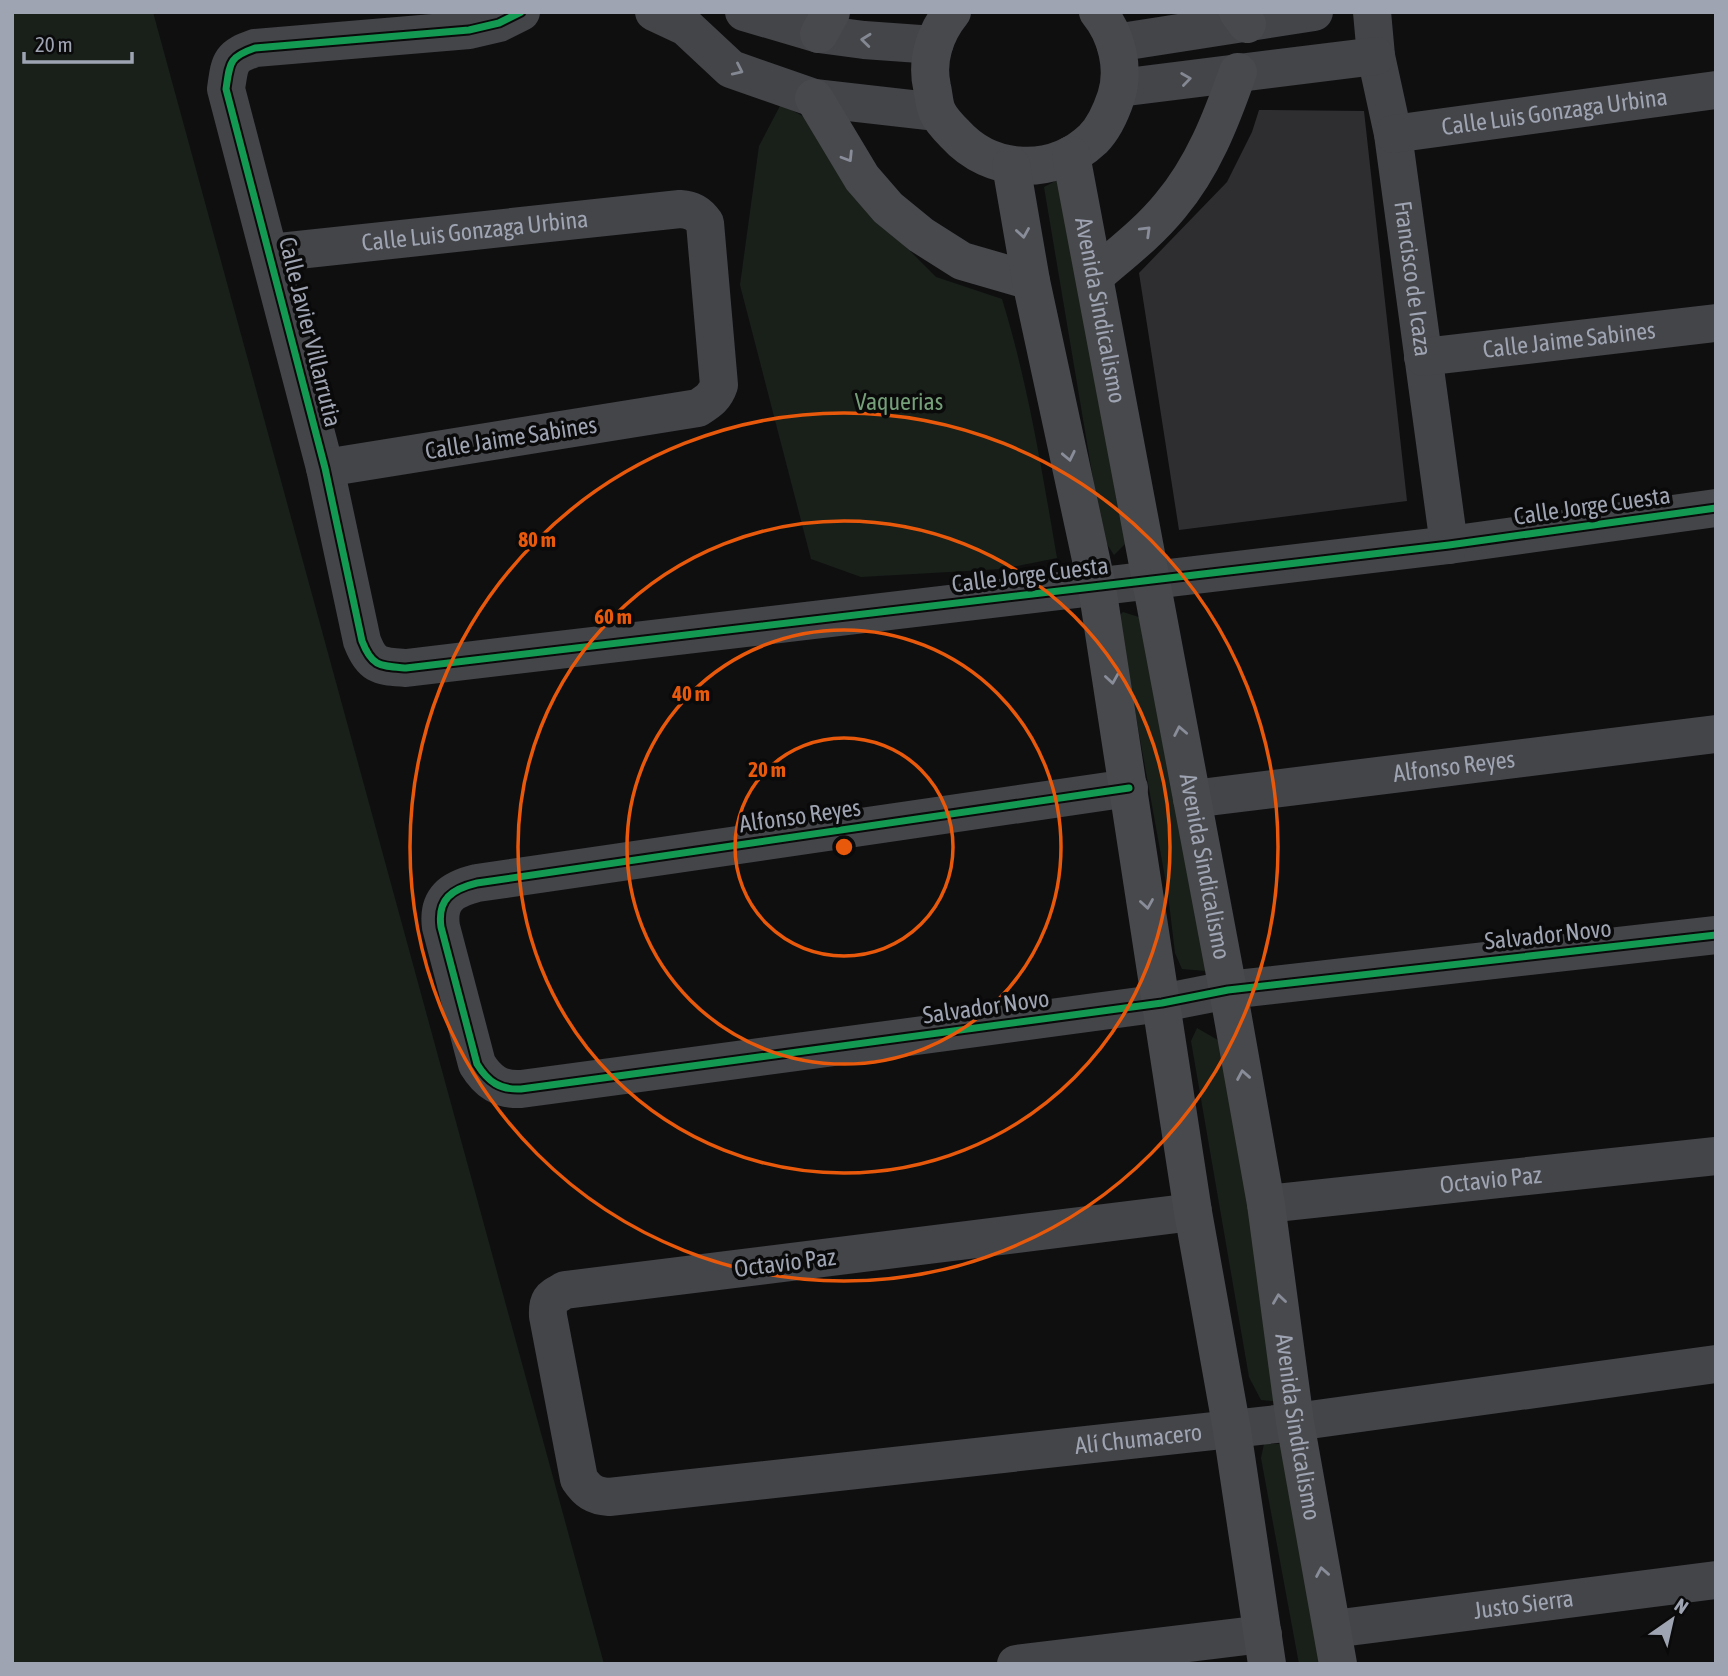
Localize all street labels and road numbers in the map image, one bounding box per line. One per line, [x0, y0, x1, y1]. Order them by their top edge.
street label: Calle Luis Gonzaga Urbina [1440, 83, 1669, 140]
street label: Francisco de Icaza [1389, 199, 1437, 358]
street label: Calle Luis Gonzaga Urbina [360, 205, 589, 256]
street label: Avenida Sindicalismo [1070, 215, 1131, 405]
street label: Calle Javier Villarrutia [274, 234, 347, 430]
street label: Calle Jaime Sabines [1481, 316, 1657, 363]
street label: Calle Jaime Sabines [423, 411, 599, 464]
street label: Calle Jorge Cuesta [1512, 481, 1672, 530]
street label: Calle Jorge Cuesta [950, 551, 1110, 598]
street label: Alfonso Reyes [1392, 745, 1516, 787]
street label: Avenida Sindicalismo [1175, 771, 1236, 962]
street label: Alfonso Reyes [737, 794, 862, 837]
street label: Salvador Novo [1483, 914, 1613, 955]
street label: Salvador Novo [921, 984, 1051, 1029]
street label: Octavio Paz [1438, 1161, 1543, 1198]
street label: Octavio Paz [733, 1243, 838, 1282]
street label: Avenida Sindicalismo [1270, 1332, 1326, 1522]
street label: Alí Chumacero [1073, 1418, 1203, 1459]
street label: Justo Sierra [1472, 1584, 1575, 1624]

